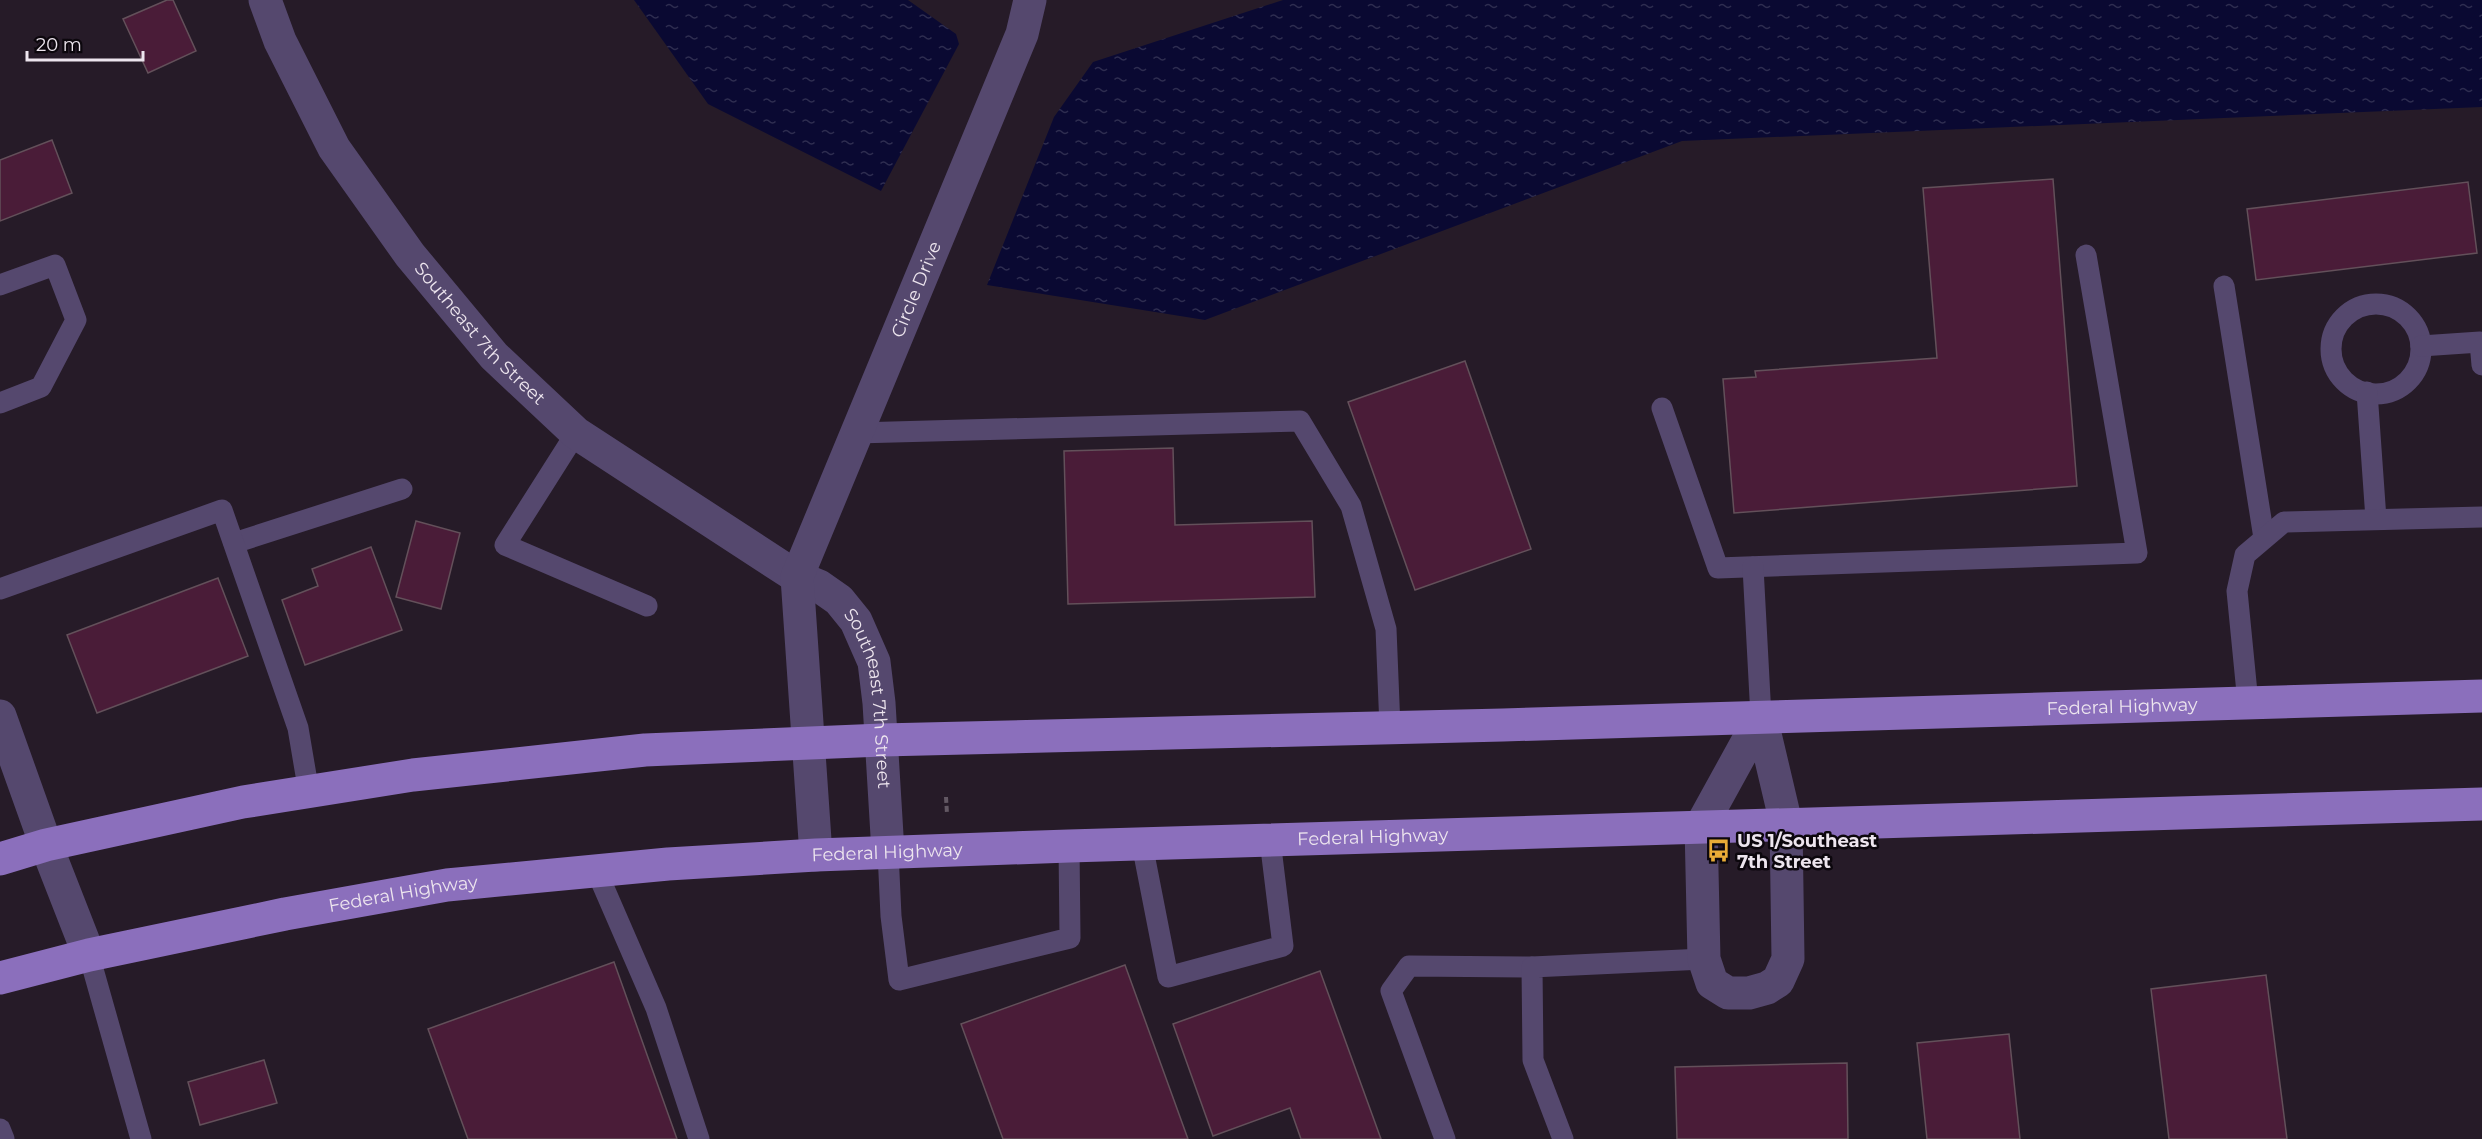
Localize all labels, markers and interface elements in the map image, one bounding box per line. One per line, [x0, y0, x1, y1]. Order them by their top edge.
scale bar [27, 24, 142, 62]
text: 20 m [36, 34, 82, 56]
street label: Circle Drive [886, 238, 946, 341]
street label: Southeast 7th Street [410, 258, 550, 409]
street label: Southeast 7th Street [839, 604, 895, 789]
street label: Federal Highway [2046, 693, 2198, 720]
street label: Federal Highway [1297, 824, 1449, 850]
place label: US 1/Southeast 7th Street [1737, 830, 1877, 873]
bus stop icon: US 1/Southeast 7th Street [1706, 838, 1732, 864]
street label: Federal Highway [811, 839, 963, 866]
street label: Federal Highway [327, 871, 479, 917]

